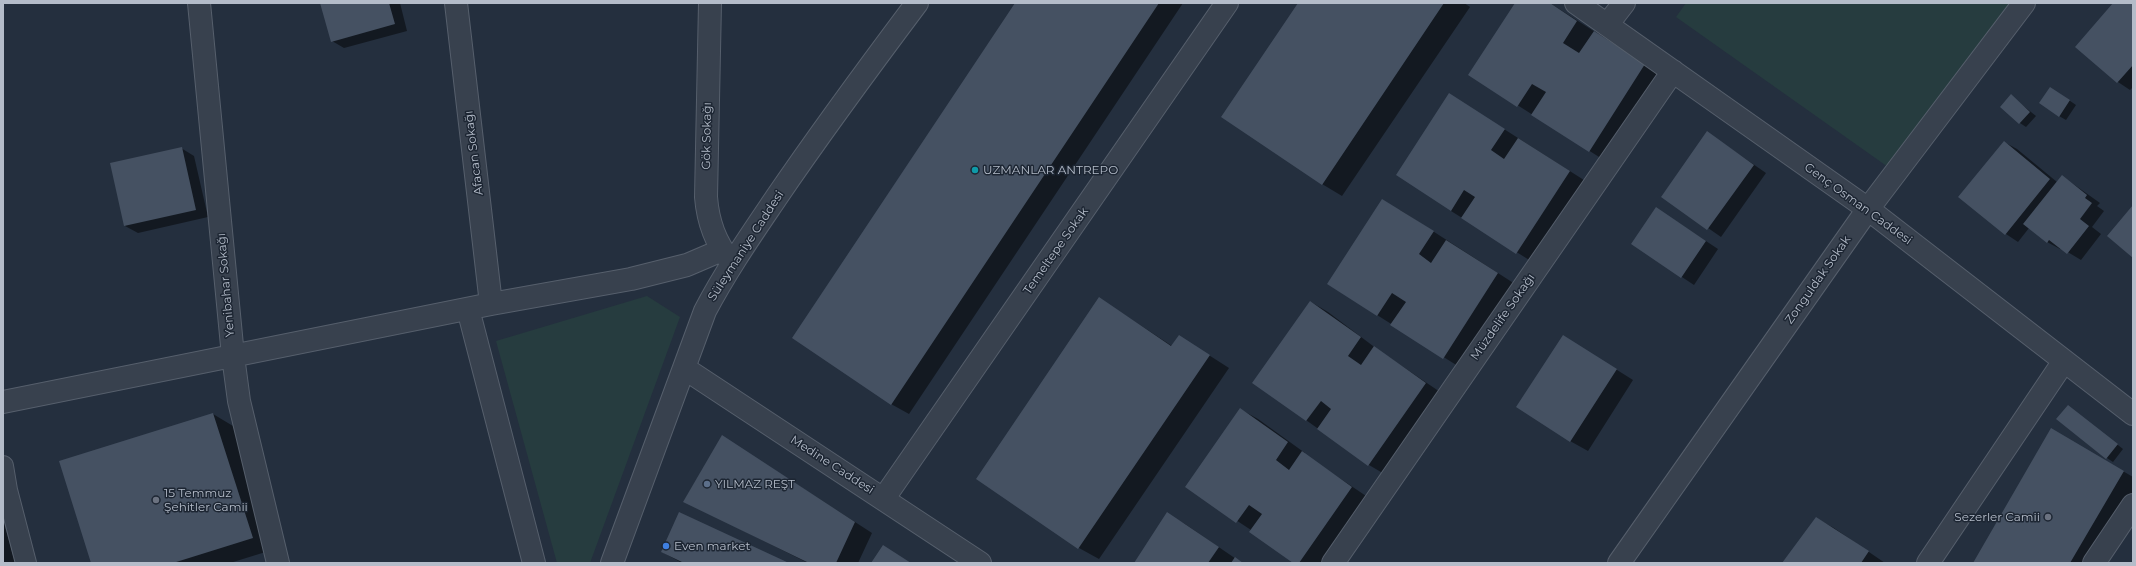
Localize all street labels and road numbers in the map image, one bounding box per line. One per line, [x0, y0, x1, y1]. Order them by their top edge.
street label: Gök Sokağı [699, 102, 715, 170]
street label: Afacan Sokağı [462, 110, 486, 196]
street label: Genç Osman Caddesi [1801, 160, 1915, 248]
street label: Süleymaniye Caddesi [705, 188, 787, 304]
street label: Temeltepe Sokak [1021, 205, 1091, 297]
street label: Yenibahar Sokağı [214, 232, 238, 338]
street label: Zonguldak Sokak [1782, 233, 1854, 327]
street label: Müzdelife Sokağı [1468, 271, 1538, 363]
street label: Medine Caddesi [788, 433, 876, 497]

